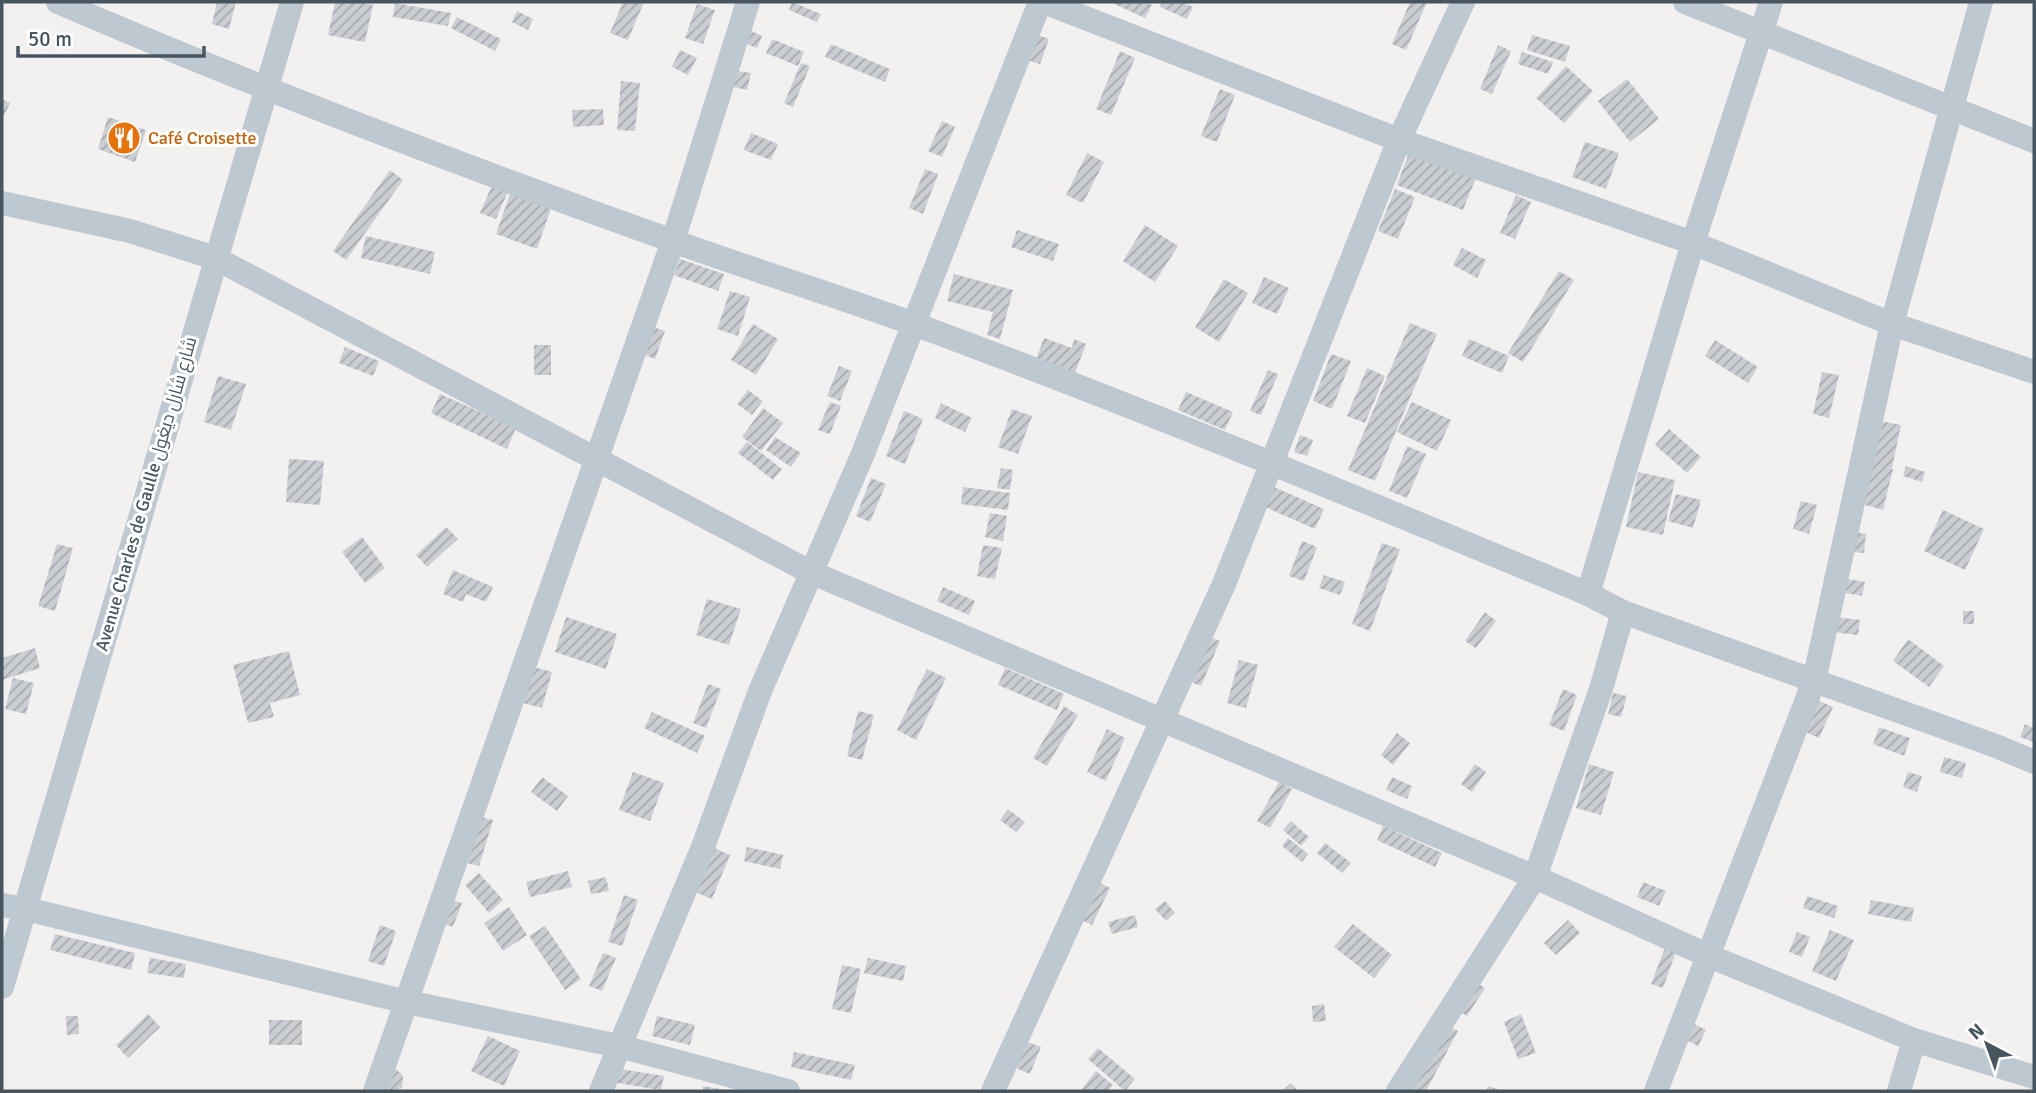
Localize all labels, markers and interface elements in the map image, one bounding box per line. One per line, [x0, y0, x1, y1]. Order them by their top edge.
scale bar [18, 14, 203, 58]
text: 50 m [28, 26, 72, 52]
restaurant icon: Café Croisette [105, 119, 143, 157]
place label: Café Croisette [148, 127, 256, 149]
street label: Avenue Charles de Gaulle شارع شارل ديغول [91, 334, 202, 654]
north arrow [1952, 1009, 2022, 1079]
text: N [1964, 1019, 1989, 1045]

